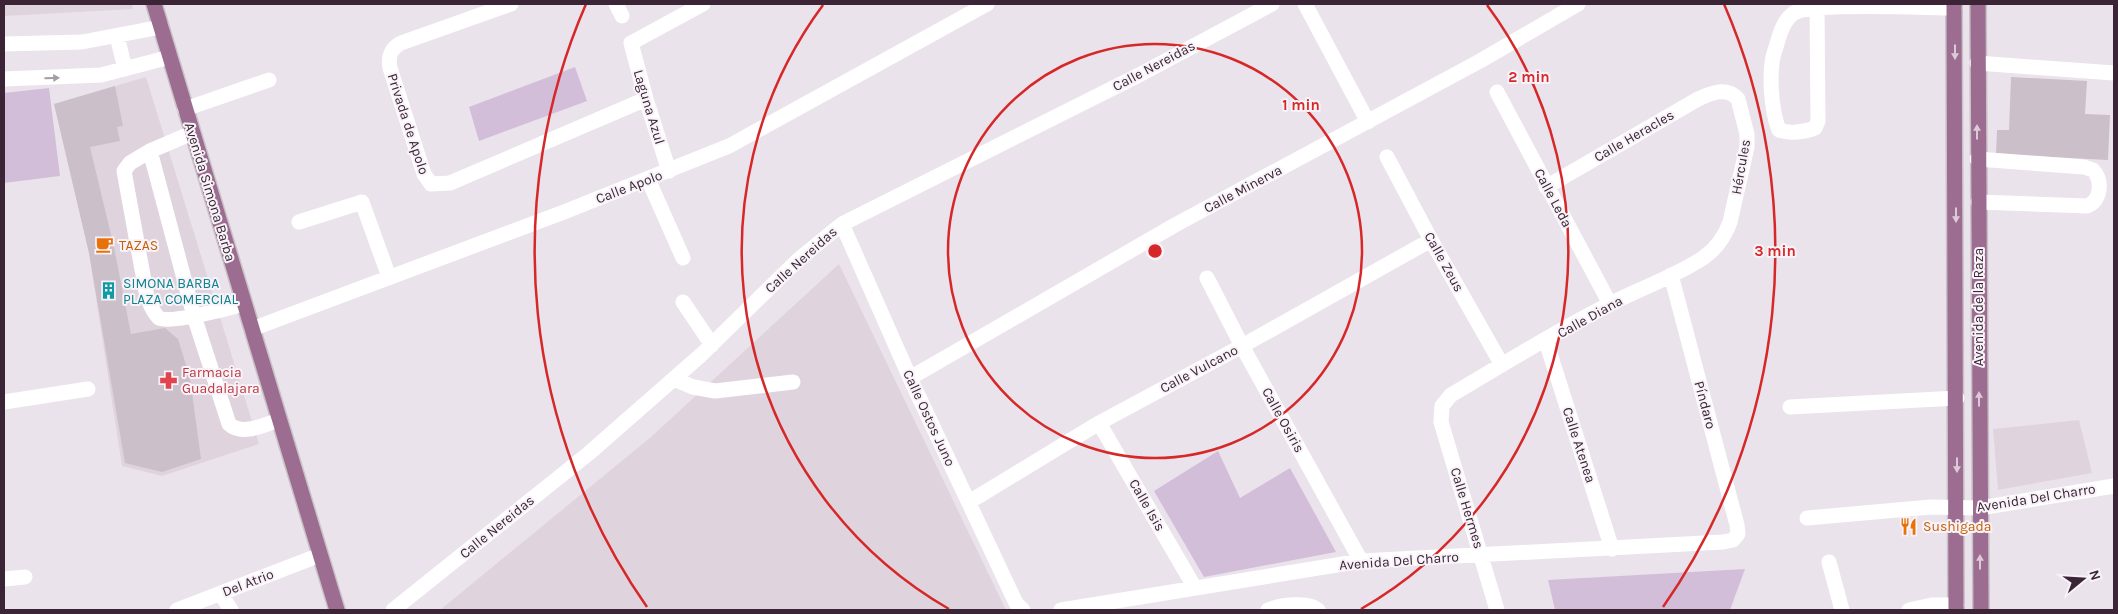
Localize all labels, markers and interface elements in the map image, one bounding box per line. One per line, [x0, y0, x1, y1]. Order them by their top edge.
street label: Calle Nereidas [1110, 37, 1198, 95]
one-way arrow [1951, 45, 1959, 61]
street label: Laguna Azul [630, 68, 668, 146]
text: 2 min [1508, 68, 1550, 86]
street label: Privada de Apolo [384, 71, 432, 177]
one-way arrow [45, 73, 61, 81]
text: 1 min [1282, 96, 1320, 114]
street label: Calle Heracles [1591, 106, 1677, 166]
street label: Avenida Simona Barba [181, 121, 239, 263]
one-way arrow [1973, 123, 1981, 139]
street label: Hércules [1728, 138, 1754, 196]
street label: Calle Minerva [1201, 161, 1285, 217]
street label: Calle Leda [1530, 166, 1576, 230]
street label: Calle Apolo [593, 167, 665, 207]
one-way arrow [1952, 207, 1960, 223]
street label: Calle Nereidas [761, 223, 841, 297]
street label: Calle Zeus [1421, 229, 1467, 295]
cafe icon: TAZAS [95, 235, 115, 255]
place label: TAZAS [119, 237, 158, 254]
centre of rings [1146, 242, 1164, 260]
text: 3 min [1754, 242, 1796, 260]
street label: Avenida de la Raza [1970, 248, 1987, 366]
place label: SIMONA BARBA PLAZA COMERCIAL [123, 275, 238, 308]
building icon: SIMONA BARBA PLAZA COMERCIAL [99, 281, 119, 301]
street label: Calle Diana [1554, 292, 1626, 342]
street label: Calle Vulcano [1157, 341, 1241, 397]
place label: Farmacia Guadalajara [182, 364, 260, 397]
street label: Calle Ostos Juno [899, 367, 959, 469]
pharmacy icon: Farmacia Guadalajara [158, 370, 178, 390]
street label: Píndaro [1690, 379, 1720, 431]
street label: Calle Osiris [1258, 384, 1308, 456]
one-way arrow [1975, 391, 1983, 407]
street label: Calle Atenea [1559, 405, 1599, 485]
one-way arrow [1953, 457, 1961, 473]
street label: Calle Hermes [1447, 465, 1487, 551]
street label: Calle Isis [1125, 476, 1169, 534]
street label: Avenida Del Charro [1975, 480, 2097, 516]
street label: Calle Nereidas [456, 492, 538, 562]
restaurant icon: Sushigada [1899, 516, 1919, 536]
place label: Sushigada [1923, 518, 1992, 535]
street label: Avenida Del Charro [1339, 548, 1459, 574]
one-way arrow [1976, 553, 1984, 569]
north arrow [2058, 554, 2108, 604]
street label: Del Atrio [220, 565, 276, 601]
text: N [2085, 568, 2105, 583]

